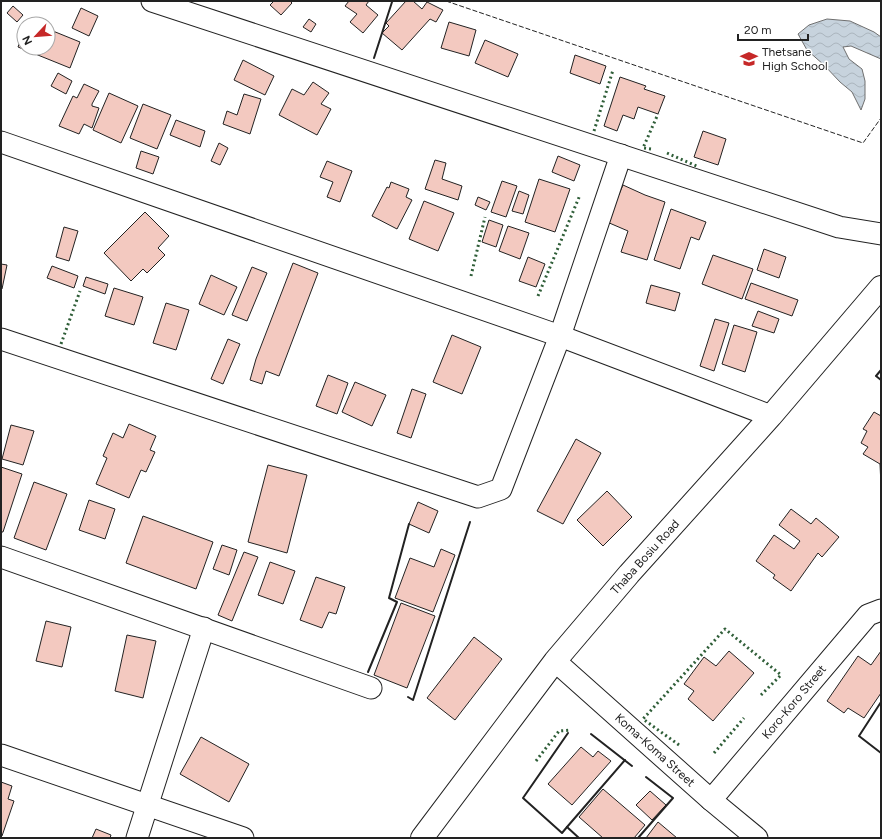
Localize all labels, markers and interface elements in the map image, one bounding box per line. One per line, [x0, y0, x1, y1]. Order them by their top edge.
north arrow [16, 16, 56, 56]
scale bar [738, 16, 808, 42]
text: 20 m [744, 23, 772, 37]
text: N [20, 33, 35, 47]
place label: Thetsane High School [762, 45, 828, 73]
school or university icon: Thetsane High School [739, 49, 759, 69]
street label: Thaba Bosiu Road [608, 517, 682, 597]
street label: Koro-Koro Street [759, 662, 829, 742]
street label: Koma-Koma Street [612, 710, 698, 790]

